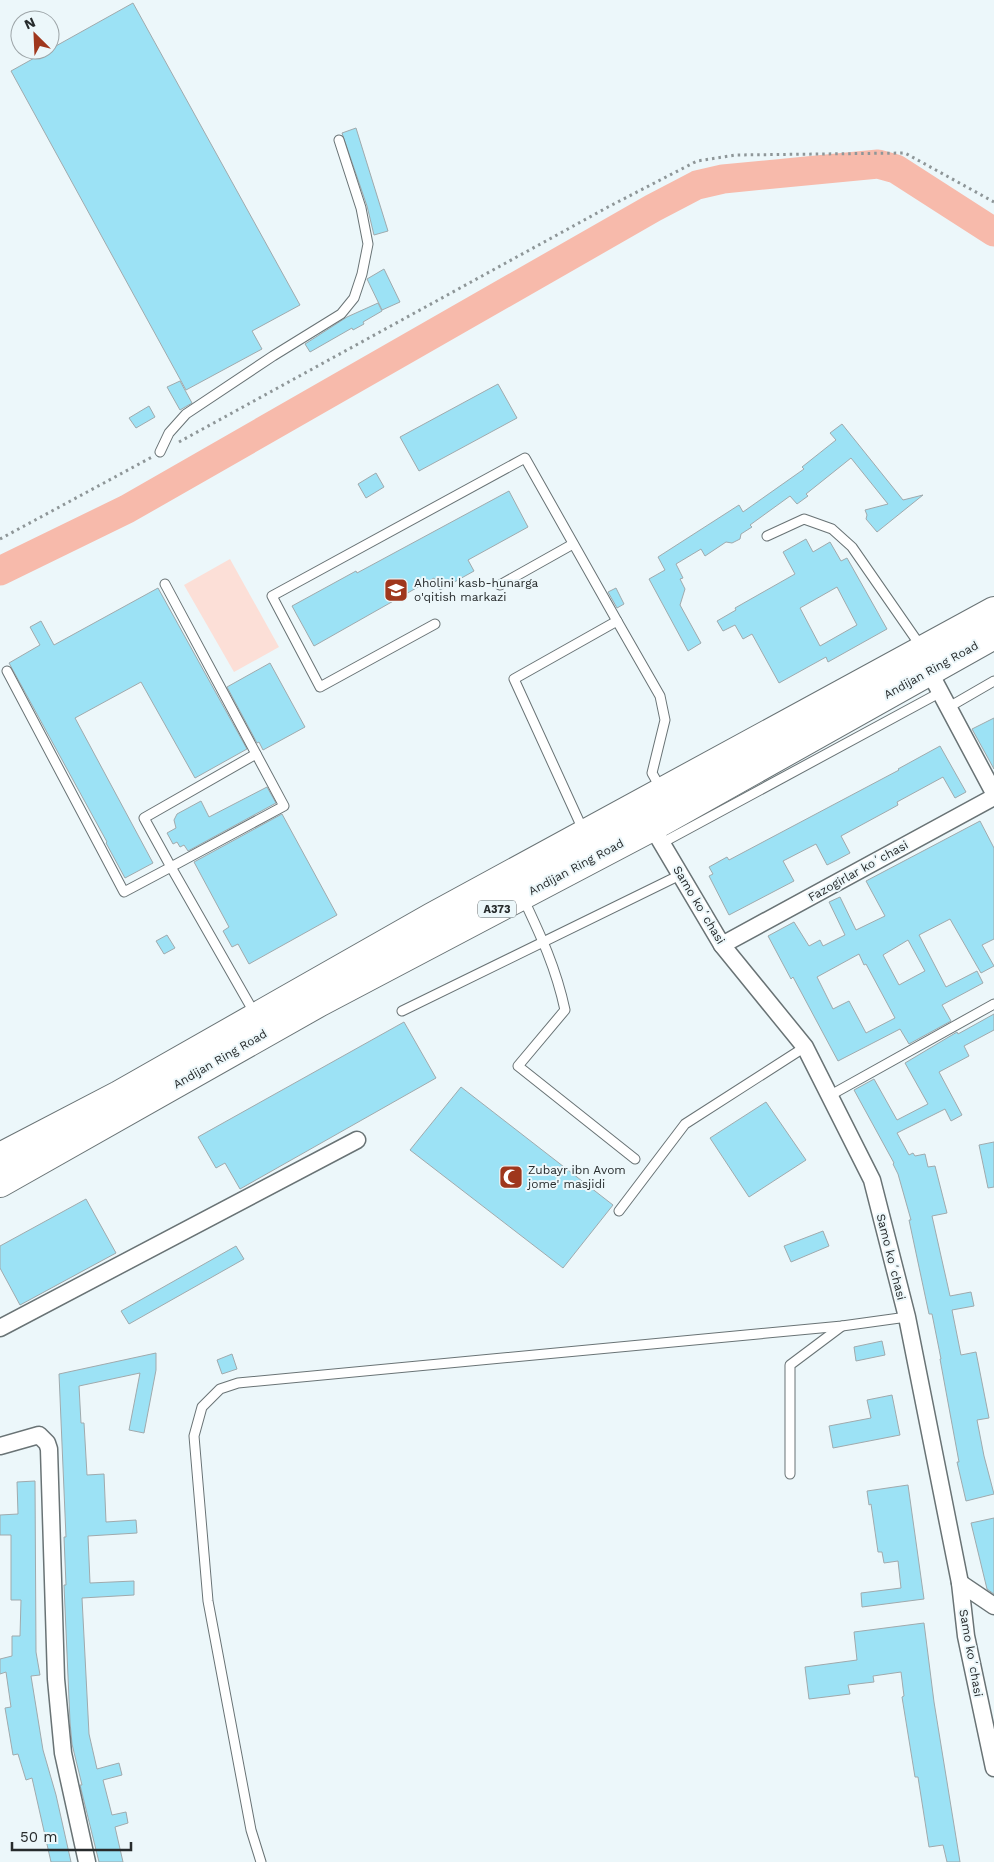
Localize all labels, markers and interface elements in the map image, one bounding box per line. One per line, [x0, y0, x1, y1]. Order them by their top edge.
north arrow [10, 10, 60, 60]
text: N [22, 14, 38, 33]
place label: Aholini kasb-hunarga o'qitish markazi [414, 576, 539, 604]
school or university icon: Aholini kasb-hunarga o'qitish markazi [383, 577, 409, 603]
street label: Andijan Ring Road [881, 638, 981, 702]
street label: Andijan Ring Road [526, 836, 626, 898]
street label: Fazogirlar koʻchasi [806, 838, 910, 904]
street label: Samo koʻchasi [670, 863, 728, 947]
road number: A373 [478, 901, 516, 918]
street label: Andijan Ring Road [171, 1026, 269, 1092]
place label: Zubayr ibn Avom jome' masjidi [527, 1163, 626, 1191]
mosque icon: Zubayr ibn Avom jome' masjidi [498, 1164, 524, 1190]
street label: Samo koʻchasi [873, 1212, 909, 1302]
street label: Samo koʻchasi [956, 1608, 986, 1698]
scale bar [12, 1820, 131, 1852]
text: 50 m [20, 1828, 57, 1846]

